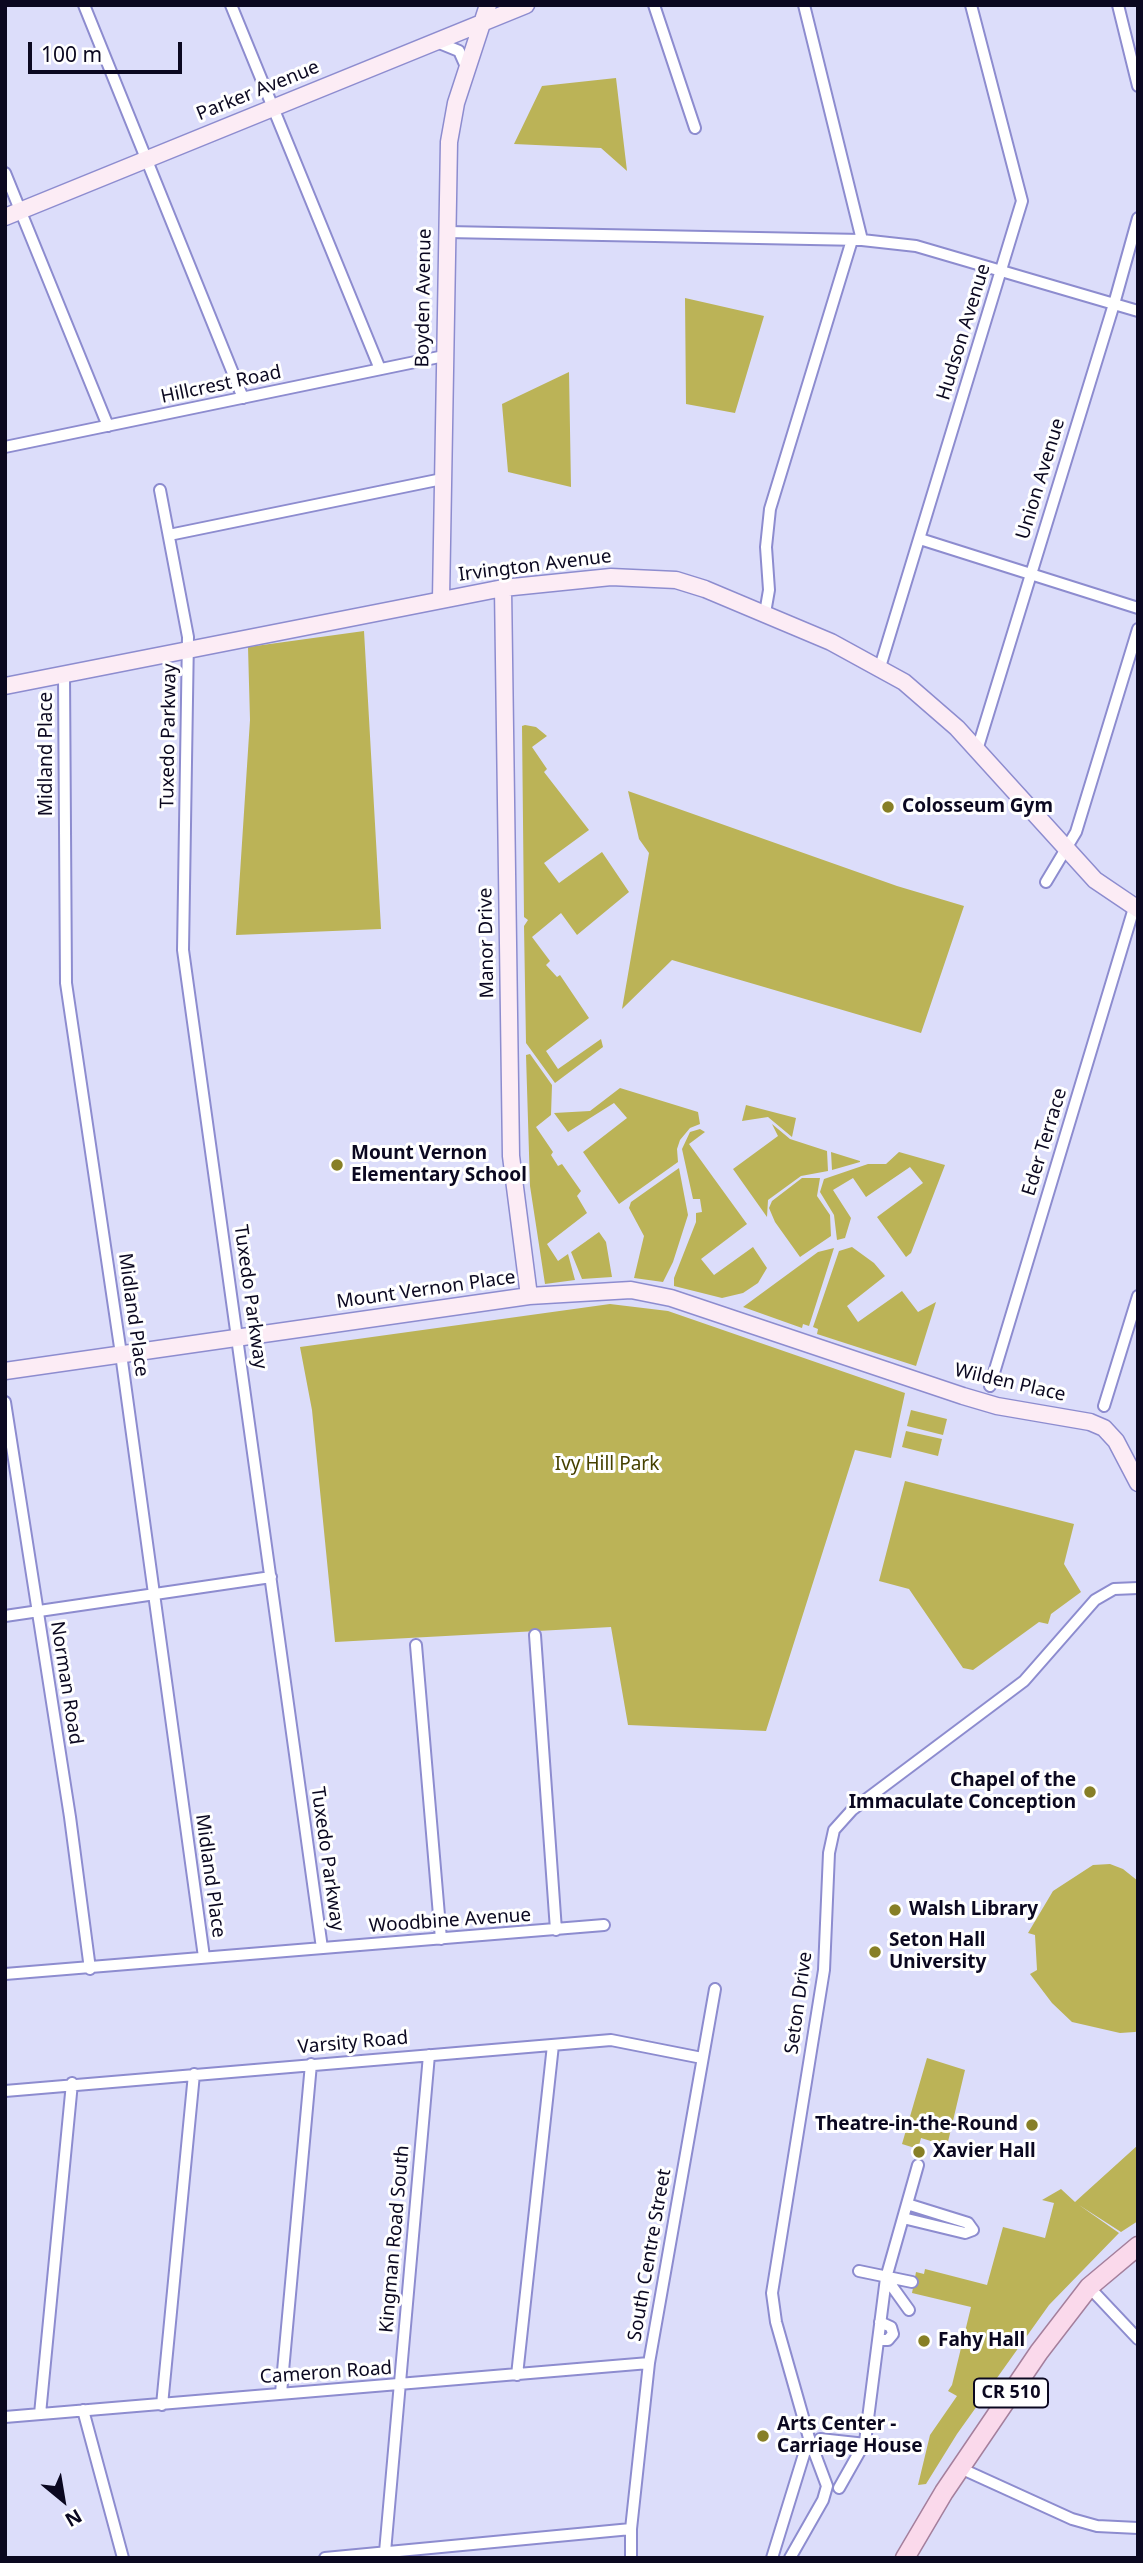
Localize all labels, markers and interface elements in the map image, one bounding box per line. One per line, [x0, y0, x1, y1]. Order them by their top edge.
scale bar [32, 28, 186, 72]
text: 100 m [41, 40, 102, 68]
street label: Parker Avenue [193, 56, 323, 126]
street label: Boyden Avenue [411, 228, 437, 368]
street label: Hudson Avenue [932, 261, 996, 403]
street label: Hillcrest Road [159, 361, 283, 409]
street label: Union Avenue [1012, 416, 1070, 542]
street label: Irvington Avenue [457, 545, 613, 587]
street label: Tuxedo Parkway [156, 663, 182, 809]
street label: Midland Place [36, 692, 58, 816]
place label: Colosseum Gym [902, 796, 1053, 818]
marker: Colosseum Gym [880, 799, 896, 815]
street label: Manor Drive [475, 887, 499, 999]
street label: Eder Terrace [1018, 1085, 1072, 1199]
place label: Mount Vernon Elementary School [351, 1143, 527, 1187]
marker: Mount Vernon Elementary School [329, 1157, 345, 1173]
street label: Tuxedo Parkway [229, 1223, 271, 1371]
street label: Midland Place [113, 1252, 153, 1378]
street label: Mount Vernon Place [335, 1266, 517, 1314]
street label: Wilden Place [952, 1359, 1068, 1407]
park label: Ivy Hill Park [555, 1454, 659, 1476]
street label: Norman Road [45, 1620, 87, 1746]
place label: Chapel of the Immaculate Conception [849, 1770, 1076, 1814]
marker: Chapel of the Immaculate Conception [1082, 1784, 1098, 1800]
street label: Tuxedo Parkway [306, 1785, 348, 1933]
street label: Midland Place [190, 1813, 230, 1939]
place label: Walsh Library [909, 1899, 1038, 1921]
marker: Walsh Library [887, 1902, 903, 1918]
street label: Woodbine Avenue [368, 1904, 532, 1938]
place label: Seton Hall University [889, 1930, 986, 1974]
marker: Seton Hall University [867, 1944, 883, 1960]
street label: Seton Drive [781, 1950, 817, 2056]
street label: Varsity Road [297, 2027, 409, 2059]
place label: Theatre-in-the-Round [815, 2114, 1018, 2136]
marker: Theatre-in-the-Round [1024, 2117, 1040, 2133]
place label: Xavier Hall [933, 2141, 1036, 2163]
street label: Kingman Road South [375, 2144, 415, 2334]
marker: Xavier Hall [911, 2144, 927, 2160]
street label: South Centre Street [624, 2167, 676, 2343]
place label: Fahy Hall [938, 2330, 1025, 2352]
marker: Fahy Hall [916, 2333, 932, 2349]
street label: Cameron Road [259, 2357, 393, 2389]
road number: CR 510 [974, 2378, 1048, 2407]
place label: Arts Center - Carriage House [777, 2414, 923, 2458]
marker: Arts Center - Carriage House [755, 2428, 771, 2444]
north arrow [28, 2465, 98, 2535]
text: N [60, 2503, 87, 2533]

